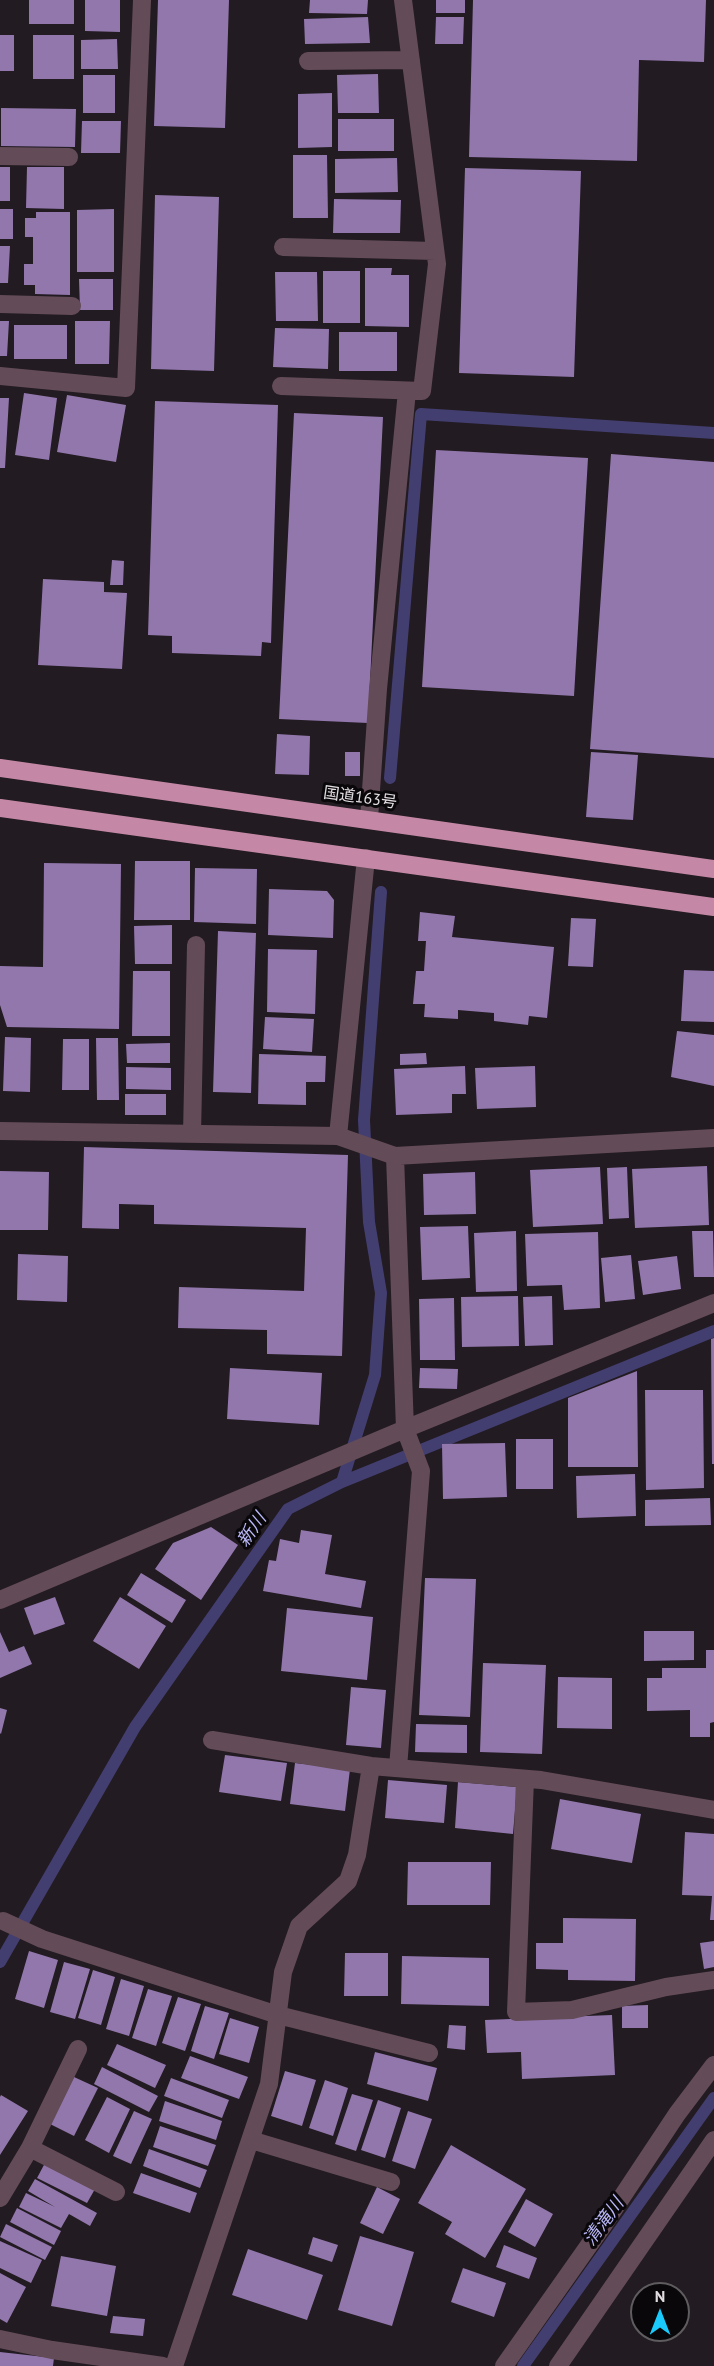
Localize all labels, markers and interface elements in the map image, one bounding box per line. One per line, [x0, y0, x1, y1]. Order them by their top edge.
street label: 国道163号 [322, 783, 398, 813]
water label: 新川 [233, 1509, 271, 1551]
water label: 清滝川 [579, 2194, 629, 2250]
north arrow [630, 2282, 690, 2342]
text: N [655, 2286, 665, 2306]

